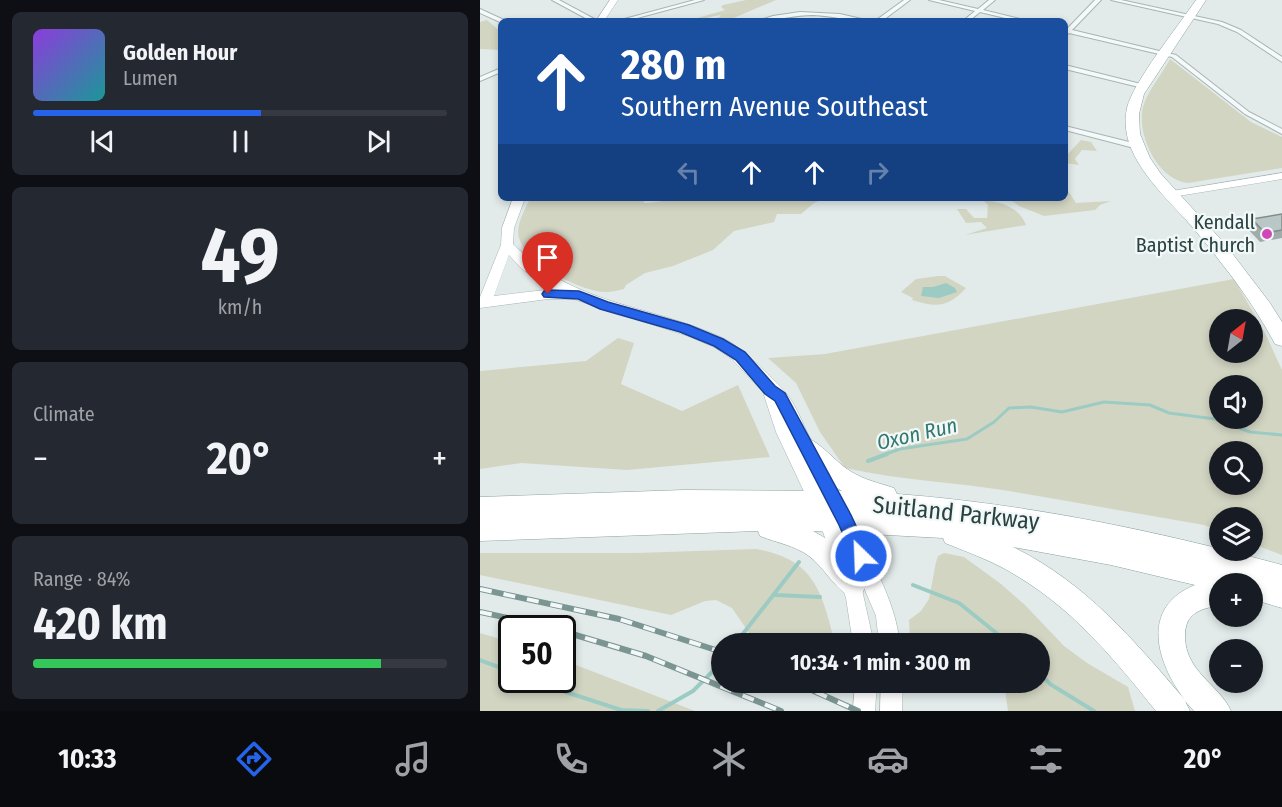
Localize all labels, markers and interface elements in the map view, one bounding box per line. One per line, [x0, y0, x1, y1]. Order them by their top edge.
text: Golden Hour [123, 39, 237, 66]
text: 280 m [621, 40, 726, 90]
icon: ahead [522, 42, 600, 120]
text: Lumen [123, 66, 178, 90]
text: Southern Avenue Southeast [621, 91, 928, 123]
icon: previous [86, 125, 119, 158]
icon: pause [224, 125, 257, 158]
icon: next [362, 125, 395, 158]
icon: left [672, 156, 705, 189]
icon: ahead [735, 156, 768, 189]
icon: ahead [798, 156, 831, 189]
icon: right [861, 156, 894, 189]
text: 49 [200, 209, 280, 303]
place label: Kendall Baptist Church [1136, 210, 1255, 257]
marker: Kendall Baptist Church [1260, 227, 1274, 241]
pin [522, 232, 573, 294]
icon: arrive [531, 241, 564, 274]
text: km/h [218, 295, 262, 319]
north arrow [1209, 309, 1263, 363]
map controls [1209, 309, 1263, 693]
button: sound [1209, 375, 1263, 429]
text: Climate [33, 402, 95, 426]
water label: Oxon Run [874, 412, 960, 456]
text: 20° [207, 432, 273, 486]
text: − [33, 439, 48, 479]
text: + [432, 439, 447, 479]
button: search [1209, 441, 1263, 495]
street label: Suitland Parkway [871, 490, 1041, 536]
button: layers [1209, 507, 1263, 561]
position arrow [829, 524, 893, 588]
text: Range · 84% [33, 567, 130, 591]
button: + [1209, 573, 1263, 627]
text: 420 km [33, 597, 168, 651]
speed limit sign: 50 [498, 615, 576, 693]
button: − [1209, 639, 1263, 693]
text: 10:34 · 1 min · 300 m [790, 649, 971, 676]
icon: directions [233, 738, 275, 780]
icon: music [392, 738, 434, 780]
icon: phone [550, 738, 592, 780]
icon: climate [708, 738, 750, 780]
icon: car [867, 738, 909, 780]
icon: filters [1025, 738, 1067, 780]
text: 10:33 [58, 743, 117, 775]
text: 20° [1184, 743, 1224, 775]

